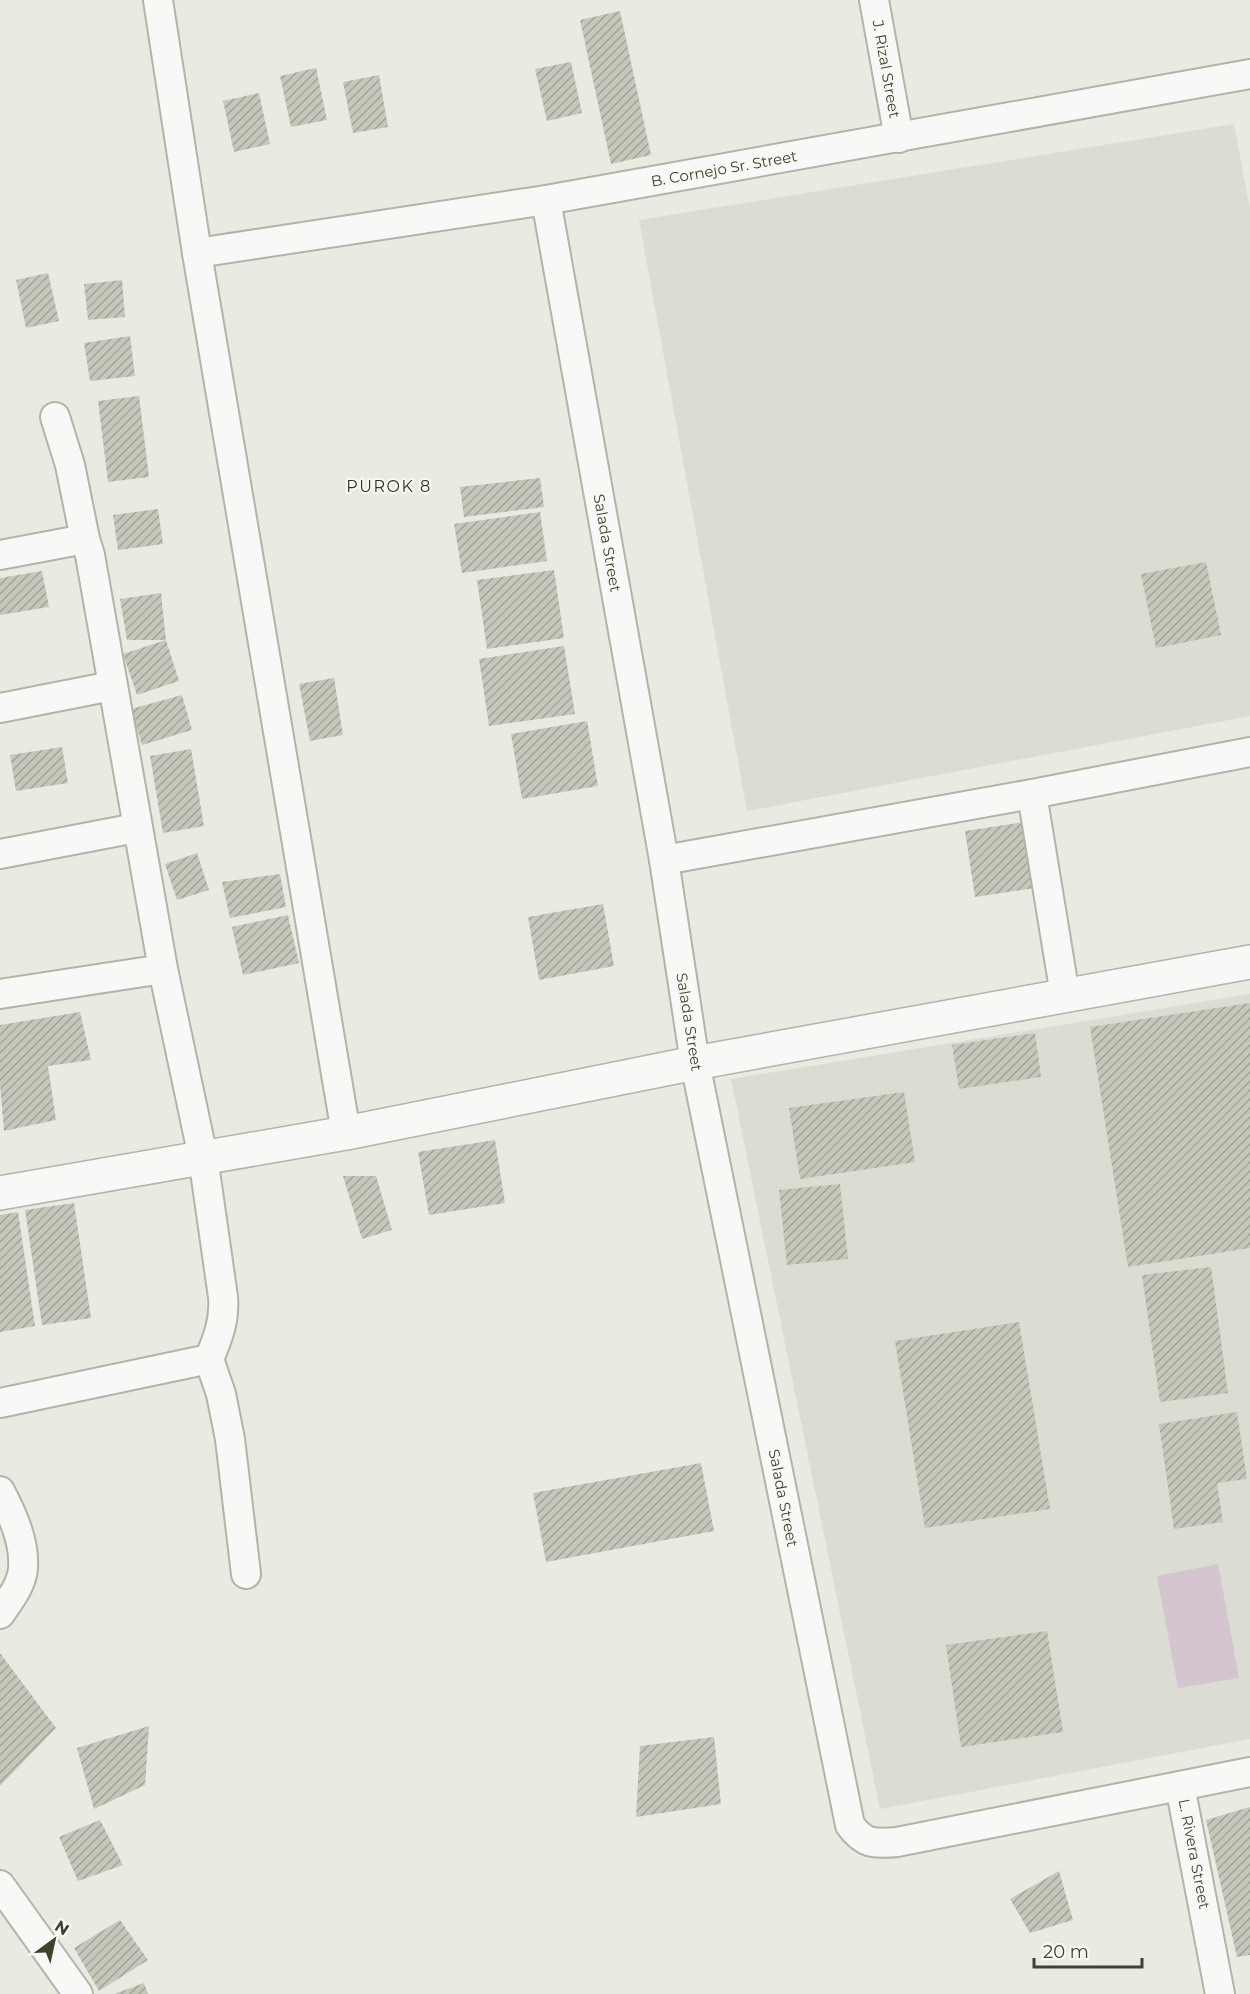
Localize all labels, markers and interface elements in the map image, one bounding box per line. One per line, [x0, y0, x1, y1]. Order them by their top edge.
street label: J. Rizal Street [868, 17, 904, 119]
street label: B. Cornejo Sr. Street [649, 146, 798, 191]
district label: PUROK 8 [346, 477, 432, 496]
street label: Salada Street [590, 492, 625, 593]
street label: Salada Street [672, 971, 707, 1072]
street label: Salada Street [765, 1447, 802, 1548]
street label: L. Rivera Street [1175, 1797, 1214, 1911]
north arrow [24, 1910, 84, 1970]
text: N [51, 1916, 72, 1939]
scale bar [1034, 1931, 1142, 1969]
text: 20 m [1043, 1941, 1089, 1963]

